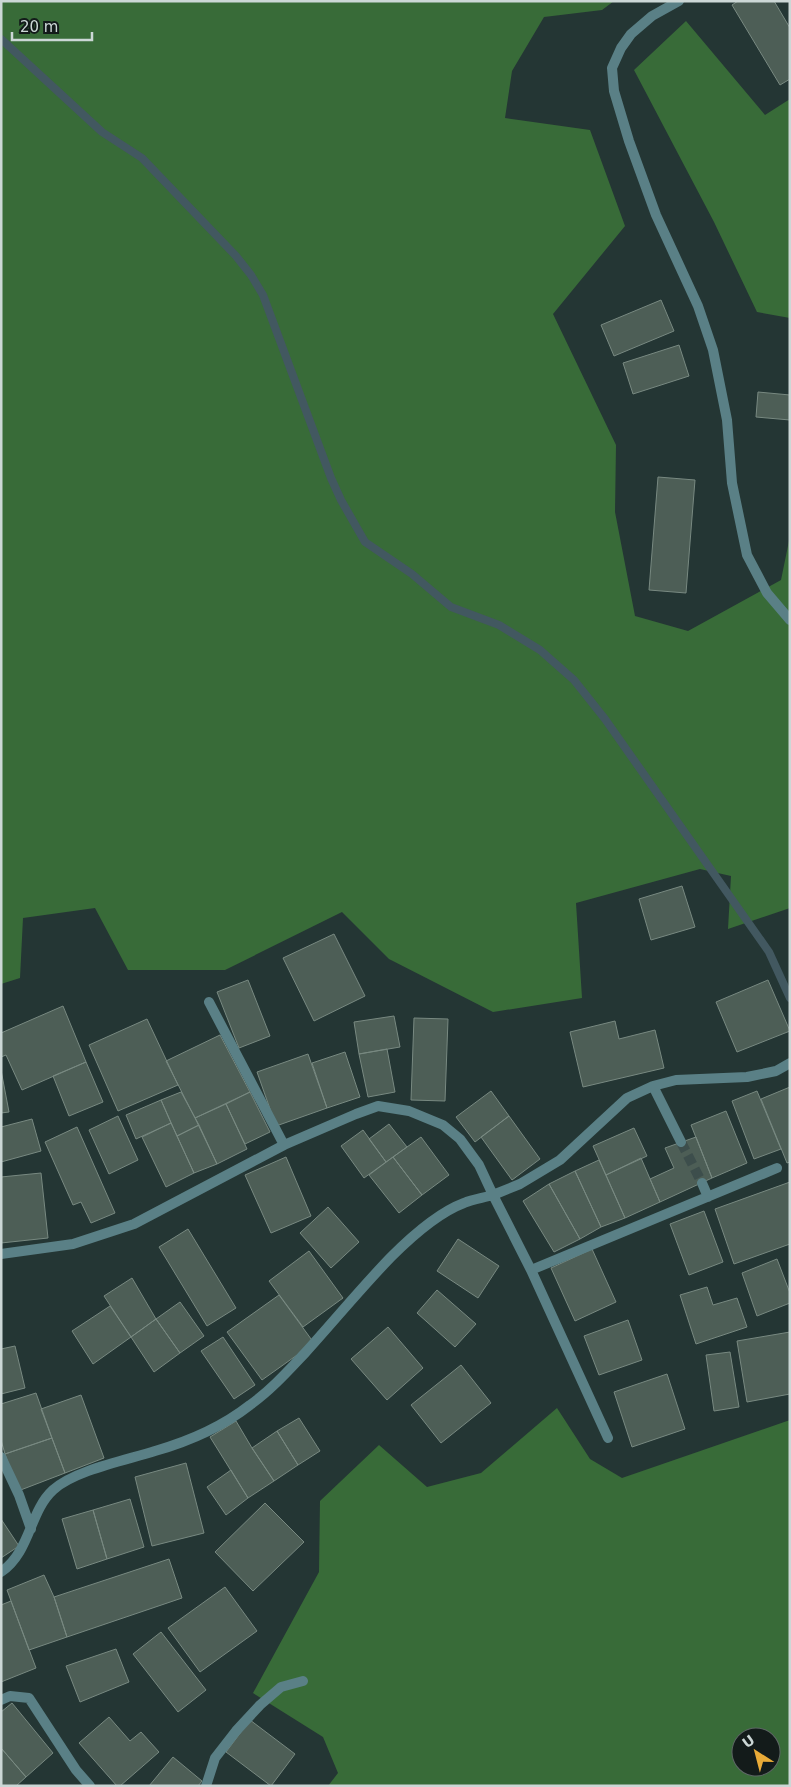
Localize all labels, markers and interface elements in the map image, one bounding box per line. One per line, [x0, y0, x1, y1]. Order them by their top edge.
scale bar [12, 10, 92, 42]
text: 20 m [20, 18, 58, 36]
north arrow [731, 1727, 781, 1777]
text: U [739, 1732, 758, 1751]

